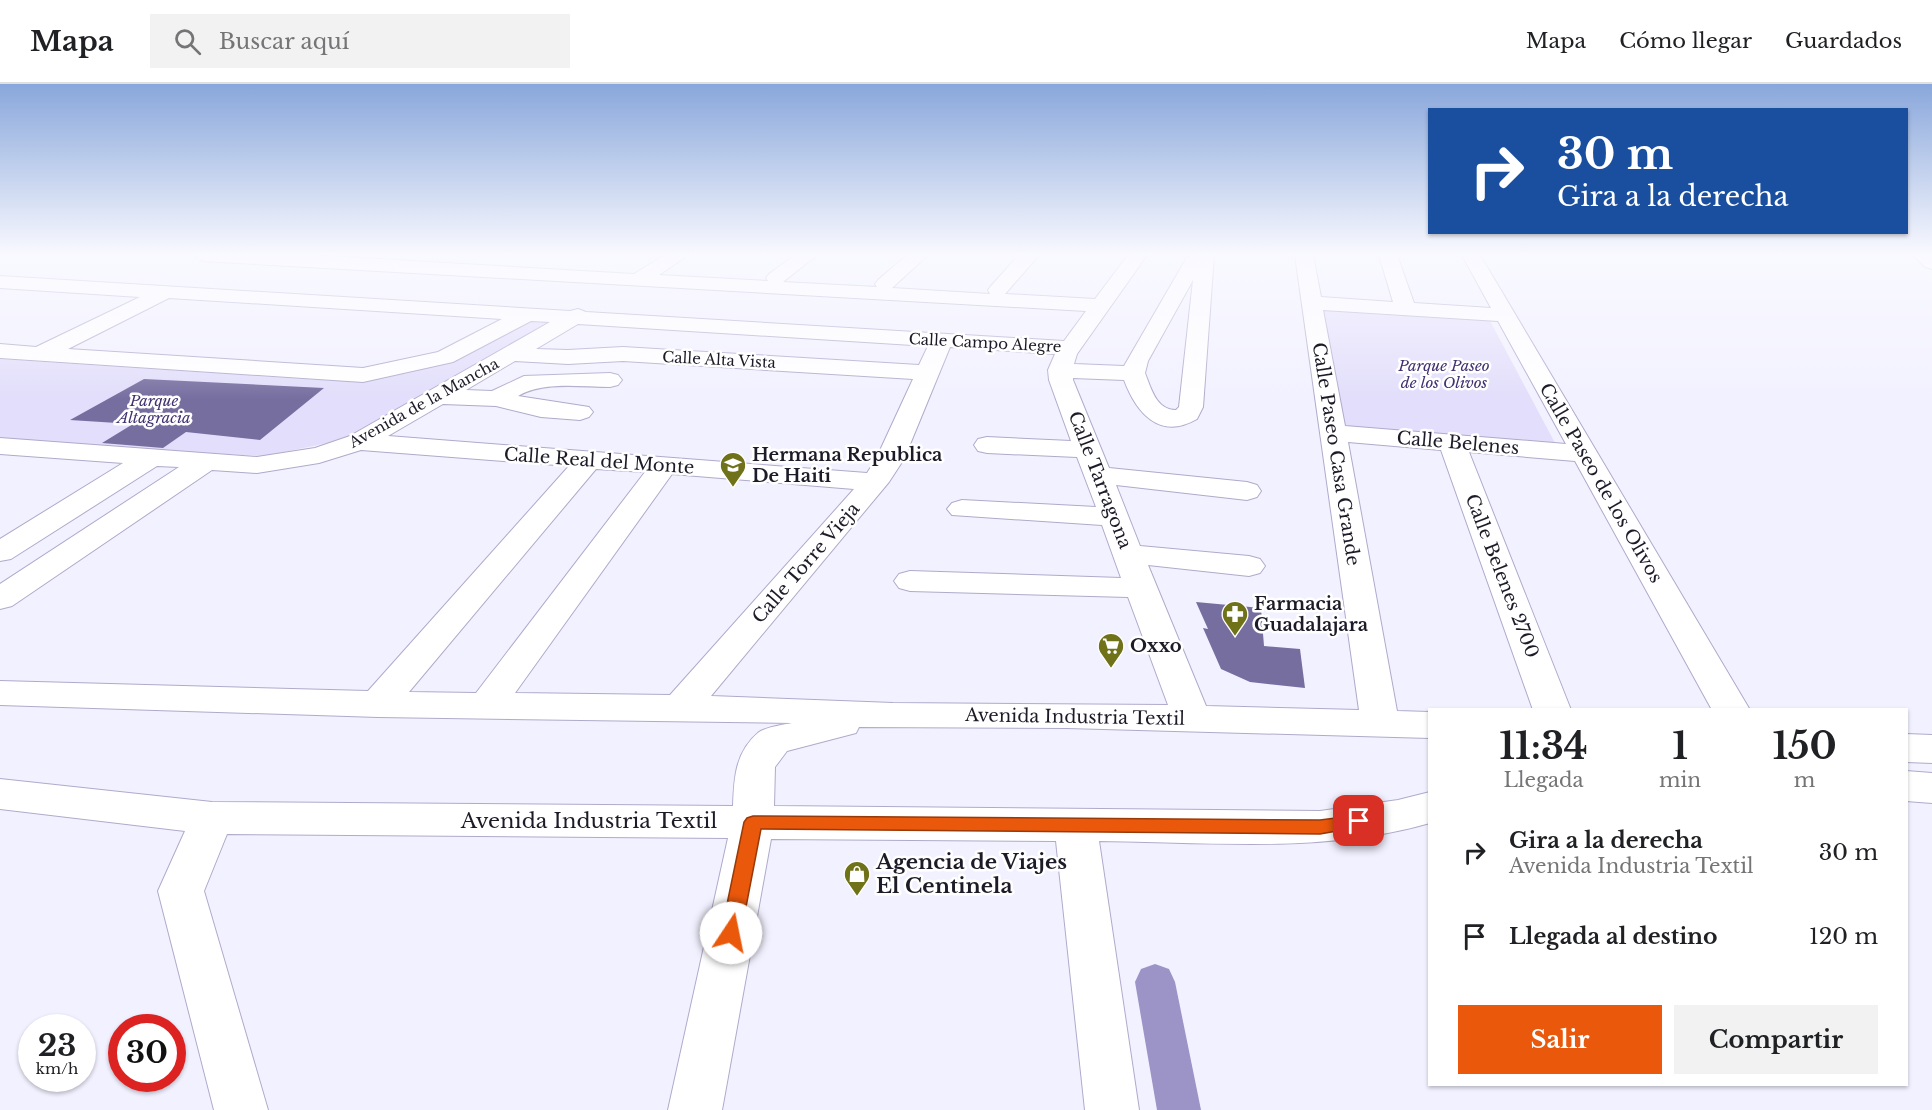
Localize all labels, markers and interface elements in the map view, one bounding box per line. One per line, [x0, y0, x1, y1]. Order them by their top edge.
search box [150, 14, 570, 68]
text: Mapa [30, 24, 114, 59]
icon: search [171, 25, 204, 58]
text: Buscar aquí [219, 28, 349, 55]
text: Mapa [1526, 28, 1586, 54]
text: Cómo llegar [1619, 28, 1752, 54]
text: Guardados [1785, 28, 1902, 54]
text: 30 m [1557, 128, 1673, 180]
icon: right [1458, 132, 1536, 210]
text: Gira a la derecha [1557, 180, 1788, 213]
street label: Calle Campo Alegre [908, 329, 1062, 356]
street label: Calle Paseo Casa Grande [1307, 341, 1365, 567]
street label: Calle Alta Vista [662, 347, 777, 372]
street label: Avenida de la Mancha [345, 353, 503, 452]
park label: Parque Paseo de los Olivos [1397, 356, 1490, 392]
street label: Calle Paseo de los Olivos [1535, 379, 1667, 587]
park label: Parque Altagracia [115, 391, 191, 427]
street label: Calle Tarragona [1064, 408, 1136, 552]
street label: Calle Belenes [1396, 427, 1520, 459]
street label: Calle Real del Monte [503, 443, 695, 479]
place label: Hermana Republica De Haiti [752, 444, 943, 487]
school or university icon: Hermana Republica De Haiti [718, 450, 748, 488]
street label: Calle Belenes 2700 [1461, 491, 1543, 661]
street label: Calle Torre Vieja [748, 498, 864, 628]
place label: Farmacia Guadalajara [1254, 593, 1369, 636]
pharmacy icon: Farmacia Guadalajara [1220, 599, 1250, 637]
supermarket icon: Oxxo [1096, 631, 1126, 669]
place label: Oxxo [1130, 635, 1182, 657]
street label: Avenida Industria Textil [964, 704, 1185, 730]
text: 11:34 [1499, 724, 1588, 769]
text: 1 [1672, 724, 1688, 769]
text: 150 [1772, 724, 1837, 769]
text: Llegada [1503, 768, 1584, 792]
text: min [1659, 768, 1701, 792]
text: m [1794, 768, 1815, 792]
pin [1333, 795, 1384, 846]
icon: arrive [1342, 804, 1375, 837]
street label: Avenida Industria Textil [460, 808, 718, 834]
text: Gira a la derecha [1509, 827, 1703, 854]
icon: right [1458, 836, 1491, 869]
text: 30 m [1819, 839, 1878, 866]
place label: Agencia de Viajes El Centinela [875, 849, 1067, 899]
text: Avenida Industria Textil [1509, 854, 1754, 878]
shop icon: Agencia de Viajes El Centinela [842, 859, 872, 897]
position arrow [699, 901, 763, 965]
icon: arrive [1458, 920, 1491, 953]
text: Llegada al destino [1509, 923, 1718, 950]
text: 120 m [1809, 923, 1878, 950]
button: Salir [1458, 1005, 1662, 1074]
button: Compartir [1674, 1005, 1878, 1074]
speed limit sign: 30 [108, 1014, 186, 1092]
text: 23 [38, 1027, 76, 1064]
text: km/h [36, 1059, 78, 1078]

